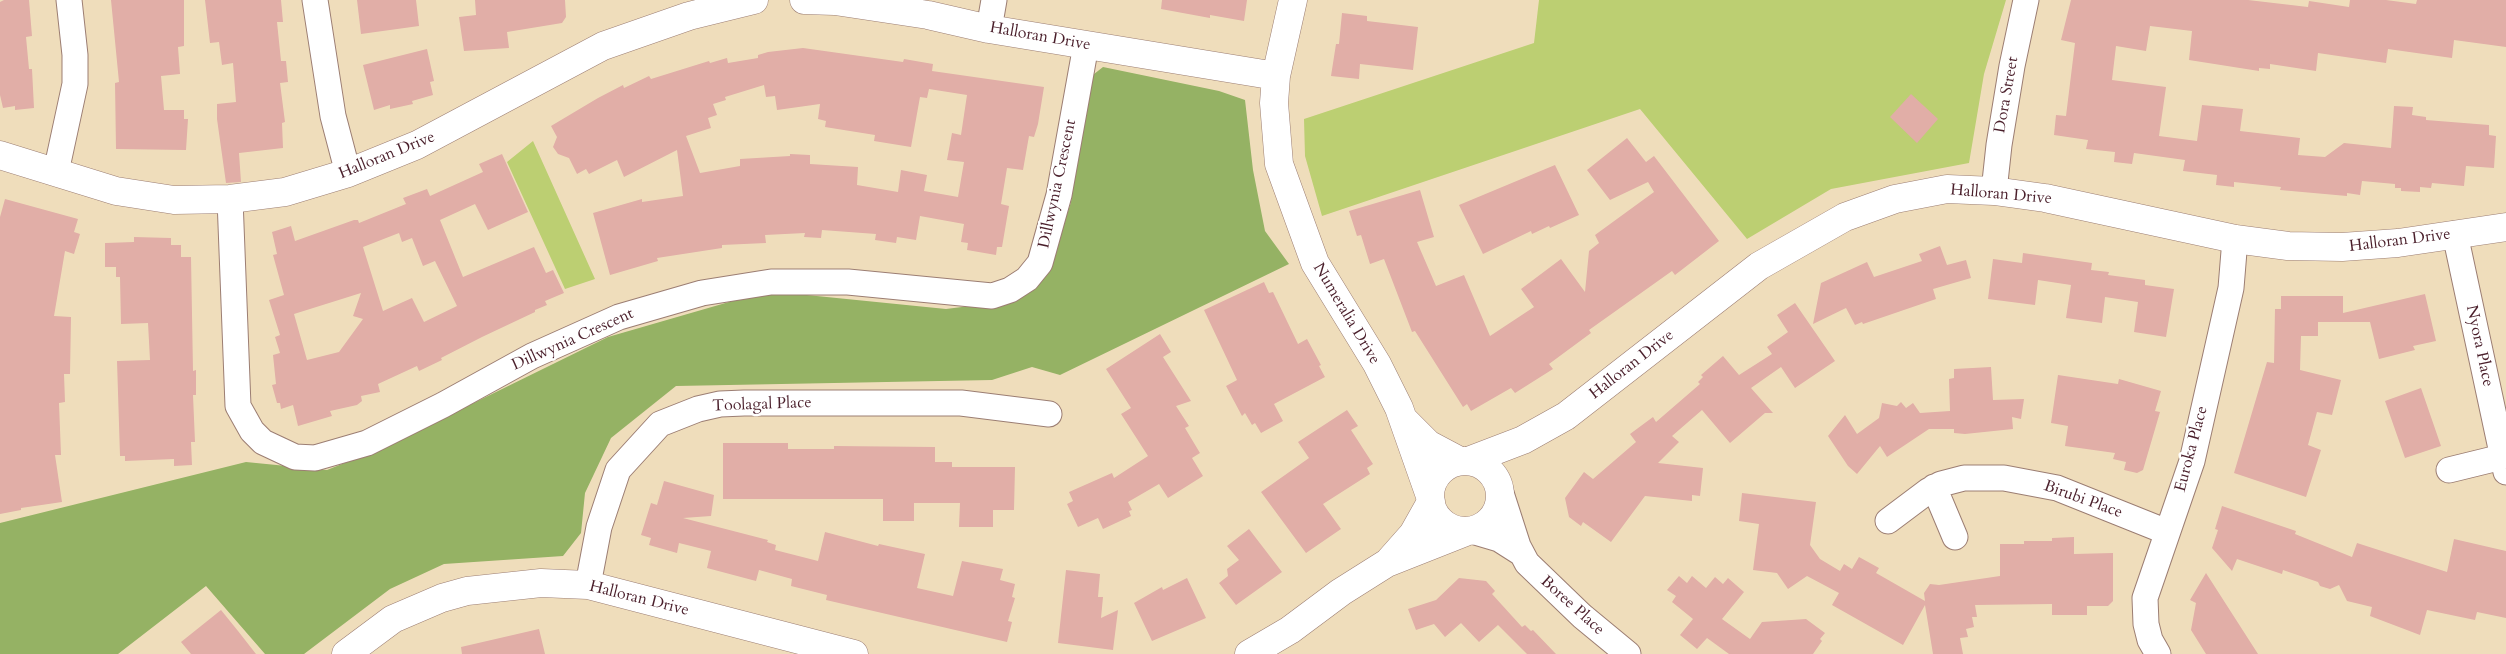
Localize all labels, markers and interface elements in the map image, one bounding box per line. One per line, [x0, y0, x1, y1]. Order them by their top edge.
street label: Halloran Drive [988, 19, 1092, 55]
street label: Dora Street [1991, 55, 2023, 135]
street label: Dillwynia Crescent [1035, 118, 1081, 250]
street label: Halloran Drive [336, 128, 438, 184]
street label: Halloran Drive [1949, 181, 2053, 209]
street label: Halloran Drive [2348, 225, 2452, 257]
street label: Numeralia Drive [1308, 260, 1384, 368]
street label: Nyora Place [2461, 304, 2497, 388]
street label: Dillwynia Crescent [509, 305, 637, 375]
street label: Halloran Drive [1586, 326, 1678, 404]
street label: Toolagal Place [712, 394, 812, 416]
street label: Euroka Place [2171, 404, 2213, 494]
street label: Birubi Place [2041, 477, 2125, 523]
street label: Boree Place [1536, 572, 1608, 640]
street label: Halloran Drive [587, 577, 691, 621]

